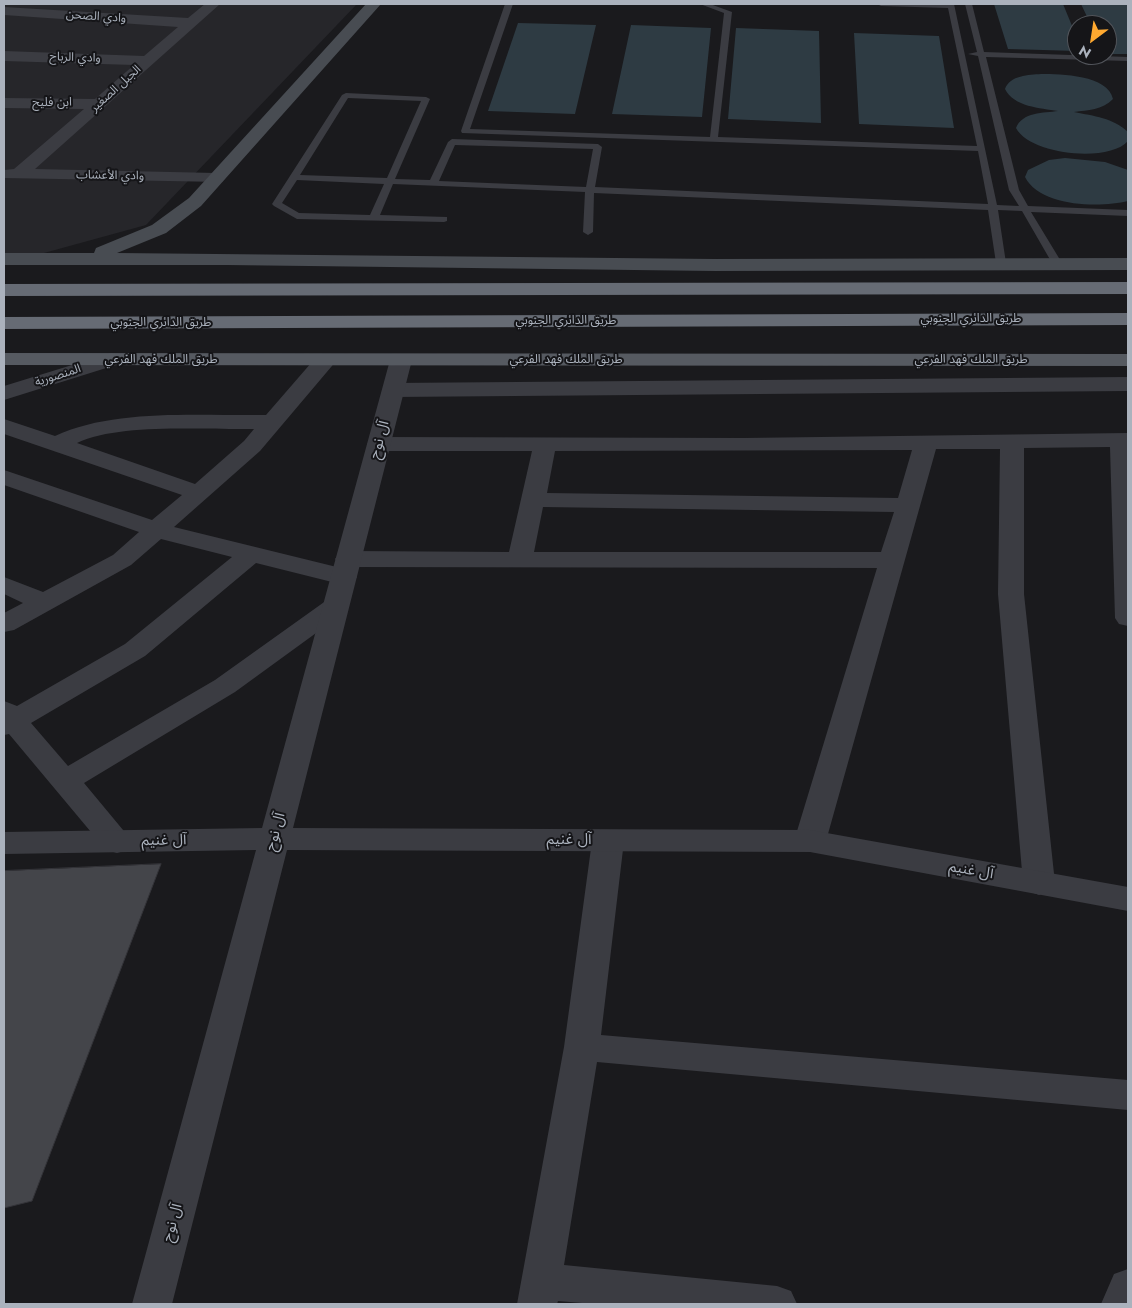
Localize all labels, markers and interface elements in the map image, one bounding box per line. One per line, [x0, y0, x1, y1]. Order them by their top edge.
street label: وادي الصحن [65, 8, 127, 26]
north arrow [1067, 15, 1117, 65]
text: N [1075, 41, 1095, 63]
street label: وادي الرباح [49, 50, 101, 66]
street label: الجبل الصغير [88, 63, 144, 115]
street label: ابن فليح [32, 96, 72, 110]
street label: وادي الأعشاب [76, 168, 144, 184]
street label: طريق الدائري الجنوبي [921, 312, 1021, 326]
street label: طريق الدائري الجنوبي [516, 314, 616, 328]
street label: طريق الدائري الجنوبي [111, 316, 211, 330]
street label: طريق الملك فهد الفرعي [104, 353, 218, 367]
street label: طريق الملك فهد الفرعي [509, 353, 623, 367]
street label: طريق الملك فهد الفرعي [914, 353, 1028, 367]
street label: المنصورية [33, 362, 83, 390]
street label: آل نوح [366, 419, 394, 461]
street label: آل نوح [262, 811, 290, 853]
street label: آل غنيم [546, 831, 592, 849]
street label: آل غنيم [141, 832, 187, 850]
street label: آل غنيم [947, 858, 995, 884]
street label: آل نوح [159, 1202, 187, 1244]

